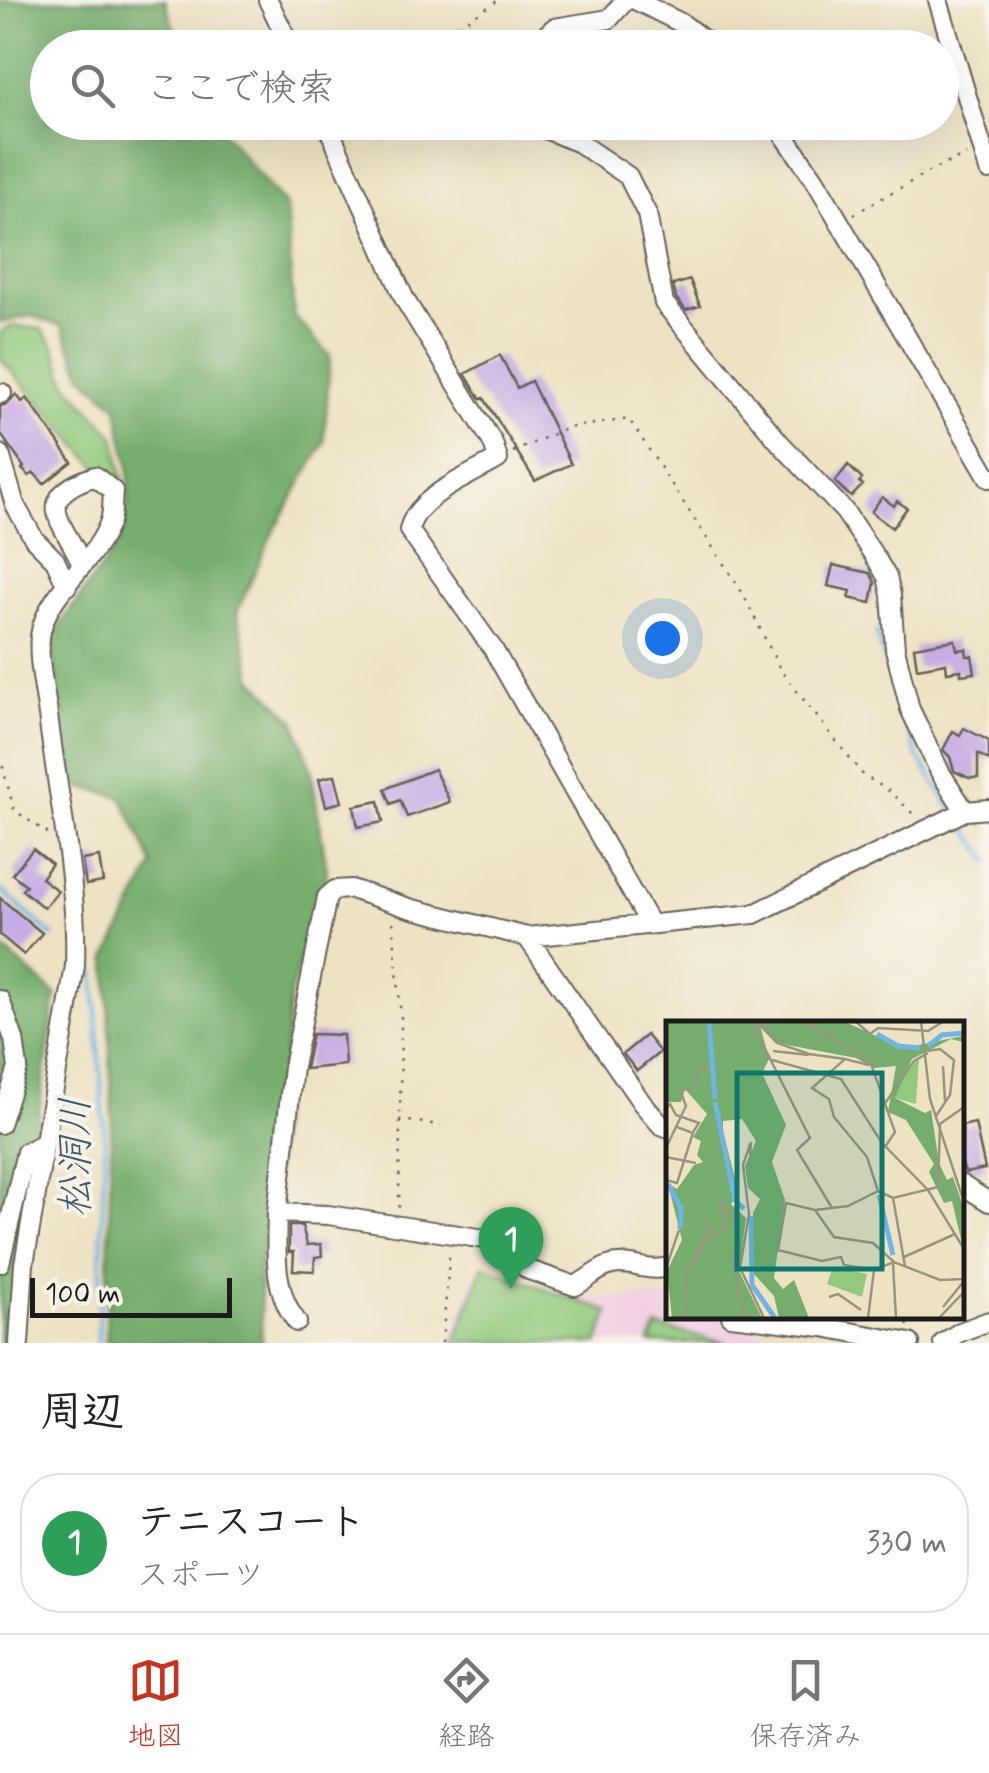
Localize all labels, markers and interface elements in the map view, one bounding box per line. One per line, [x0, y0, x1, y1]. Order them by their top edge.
search box [30, 30, 959, 140]
icon: search [65, 58, 120, 113]
text: ここで検索 [145, 65, 335, 114]
your location [637, 613, 688, 664]
inset map [666, 1021, 964, 1318]
water label: 松洞川 [51, 1097, 103, 1217]
pin: 1 [478, 1206, 544, 1289]
scale bar [30, 1273, 232, 1318]
text: 100 m [45, 1277, 120, 1314]
text: 周辺 [40, 1386, 124, 1441]
text: テニスコート [137, 1499, 366, 1548]
text: 1 [67, 1522, 82, 1564]
text: 330 m [866, 1522, 947, 1564]
text: スポーツ [137, 1555, 264, 1597]
tab: 地図 [127, 1653, 184, 1756]
tab: 経路 [438, 1653, 495, 1756]
tab: 保存済み [749, 1653, 862, 1756]

